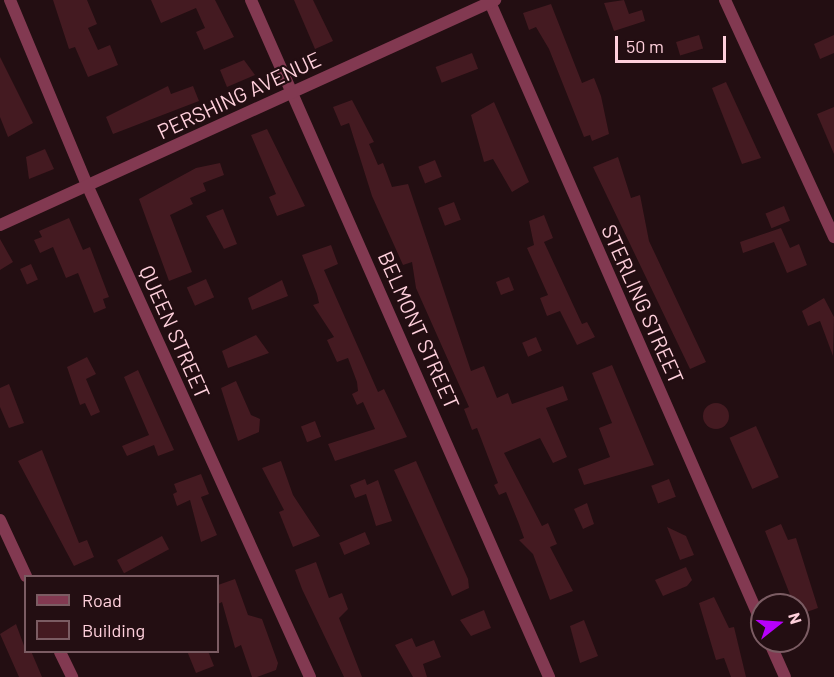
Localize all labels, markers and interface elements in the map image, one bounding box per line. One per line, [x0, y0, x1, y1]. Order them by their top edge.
scale bar [618, 24, 729, 62]
text: 50 m [626, 35, 664, 57]
street label: PERSHING AVENUE [153, 46, 325, 144]
street label: STERLING STREET [597, 220, 689, 388]
street label: BELMONT STREET [373, 247, 465, 413]
street label: QUEEN STREET [134, 261, 216, 403]
legend [24, 575, 219, 653]
text: Road [82, 589, 122, 611]
north arrow [750, 593, 810, 653]
text: N [785, 610, 806, 626]
text: Building [82, 619, 145, 641]

